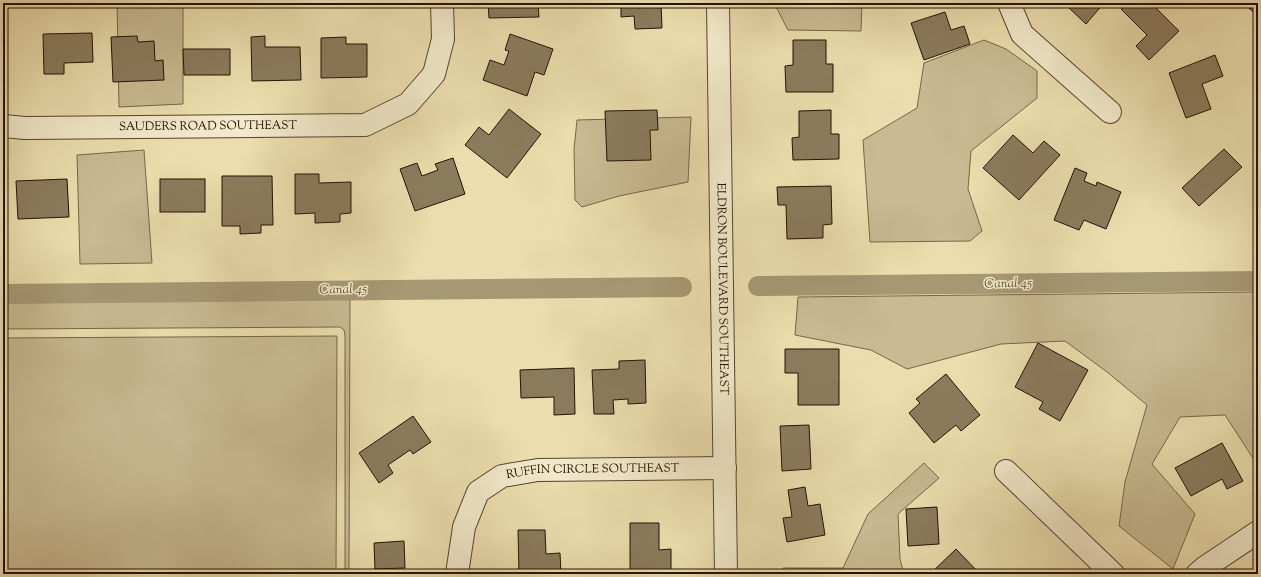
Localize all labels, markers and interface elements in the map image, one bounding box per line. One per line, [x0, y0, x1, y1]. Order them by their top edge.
street label: SAUDERS ROAD SOUTHEAST [119, 117, 297, 136]
street label: ELDRON BOULEVARD SOUTHEAST [712, 183, 733, 396]
water label: Canal 45 [984, 275, 1032, 293]
water label: Canal 45 [319, 281, 367, 299]
street label: RUFFIN CIRCLE SOUTHEAST [505, 459, 680, 484]

